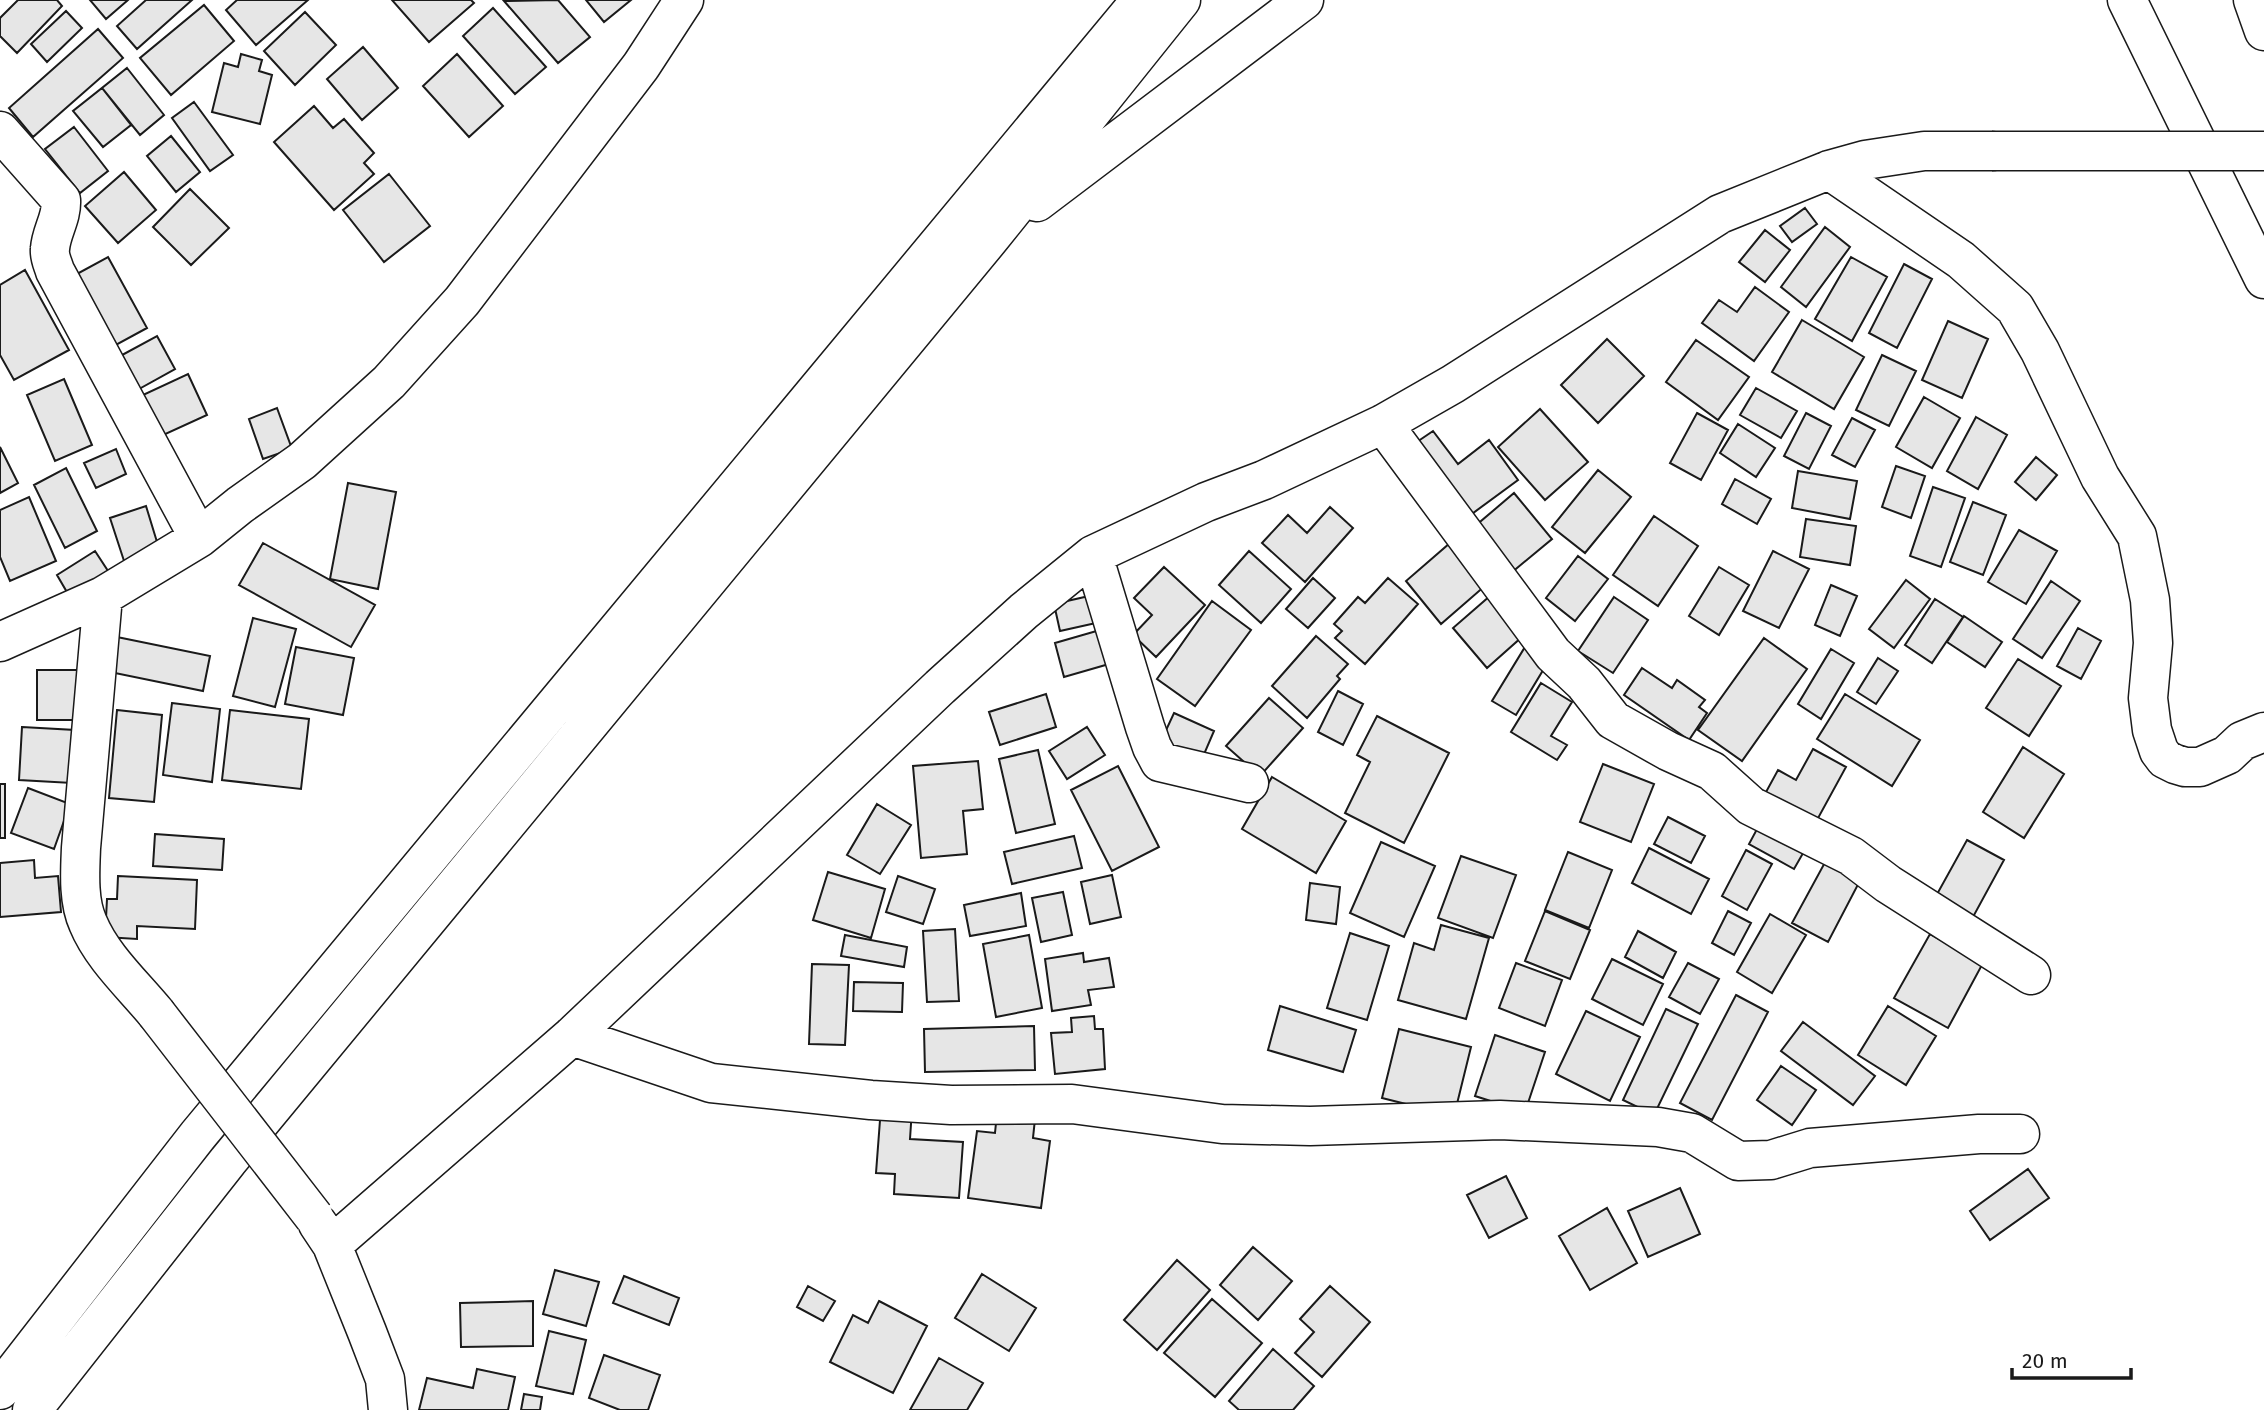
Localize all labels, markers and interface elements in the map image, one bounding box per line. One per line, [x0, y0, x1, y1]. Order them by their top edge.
scale bar [2012, 1336, 2131, 1380]
text: 20 m [2022, 1348, 2068, 1374]

